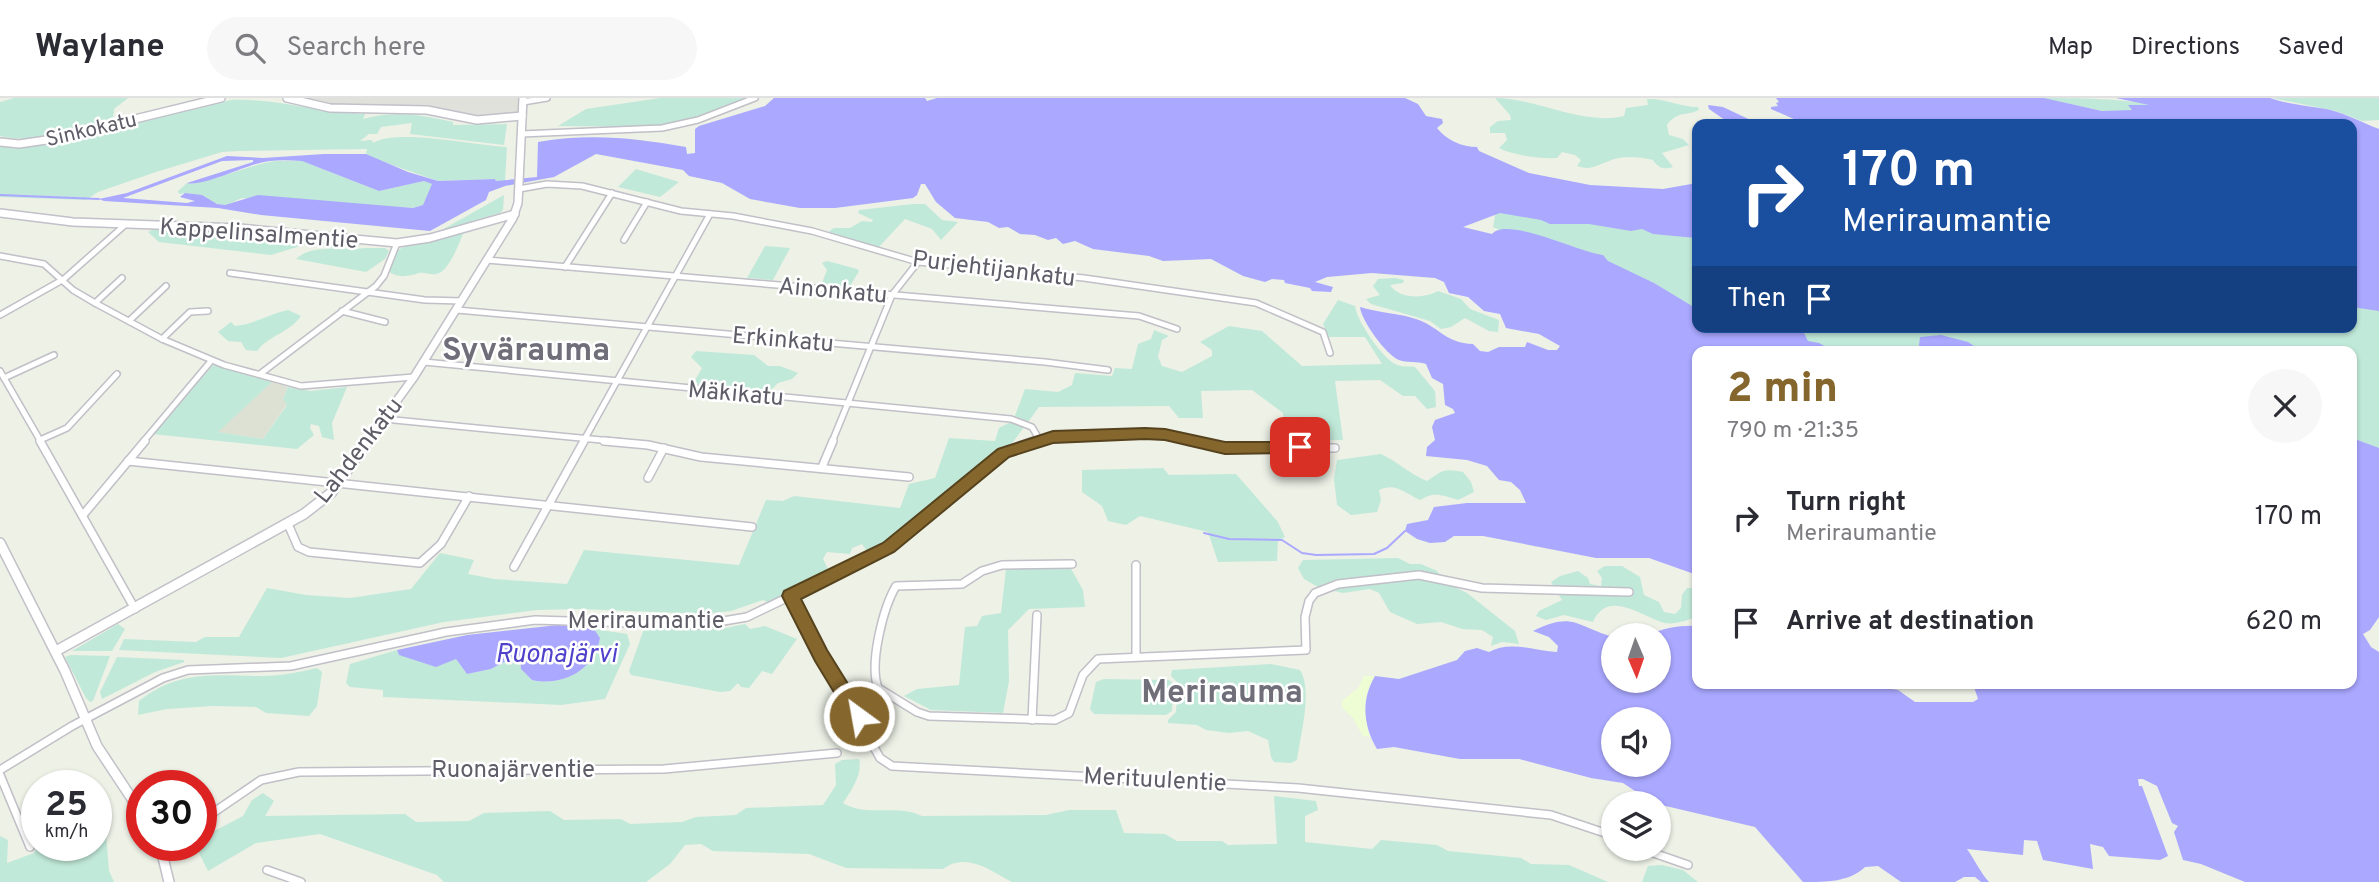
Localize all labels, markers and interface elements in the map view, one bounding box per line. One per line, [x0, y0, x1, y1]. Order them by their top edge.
search box [207, 17, 697, 80]
text: Waylane [35, 27, 165, 69]
icon: search [231, 29, 269, 67]
text: Search here [287, 32, 426, 65]
text: Map [2048, 33, 2093, 63]
text: Directions [2131, 33, 2240, 63]
text: Saved [2278, 33, 2344, 63]
street label: Sinkokatu [43, 107, 139, 154]
text: 170 m [1842, 142, 1975, 204]
icon: right [1727, 147, 1818, 238]
text: Meriraumantie [1842, 203, 2051, 243]
street label: Kappelinsalmentie [158, 213, 359, 257]
street label: Purjehtijankatu [910, 245, 1077, 295]
street label: Ainonkatu [777, 272, 889, 312]
icon: arrive [1800, 280, 1838, 318]
text: Then [1727, 283, 1786, 316]
street label: Erkinkatu [731, 322, 835, 360]
district label: Syvärauma [442, 332, 610, 372]
text: 2 min [1727, 364, 1838, 417]
button: close [2248, 369, 2322, 443]
street label: Mäkikatu [686, 376, 785, 414]
street label: Lahdenkatu [309, 392, 410, 510]
pin [1270, 417, 1330, 477]
text: 790 m · 21:35 [1727, 417, 1859, 446]
icon: arrive [1281, 428, 1319, 466]
text: Turn right [1786, 487, 1906, 520]
icon: right [1727, 499, 1765, 537]
text: 170 m [2255, 501, 2322, 534]
text: Meriraumantie [1786, 520, 1937, 549]
icon: arrive [1727, 604, 1765, 642]
text: Arrive at destination [1786, 606, 2034, 639]
text: 620 m [2246, 606, 2322, 639]
street label: Meriraumantie [567, 607, 725, 637]
north arrow [1601, 623, 1671, 693]
map controls [1601, 623, 1671, 861]
water label: Ruonajärvi [495, 639, 618, 672]
district label: Merirauma [1141, 674, 1303, 714]
position arrow [822, 679, 896, 753]
button: sound [1601, 707, 1671, 777]
street label: Ruonajärventie [431, 756, 595, 786]
street label: Merituulentie [1082, 762, 1227, 800]
speed limit sign: 30 [126, 770, 217, 861]
text: 25 [45, 784, 88, 828]
button: layers [1601, 791, 1671, 861]
text: km/h [45, 821, 88, 844]

